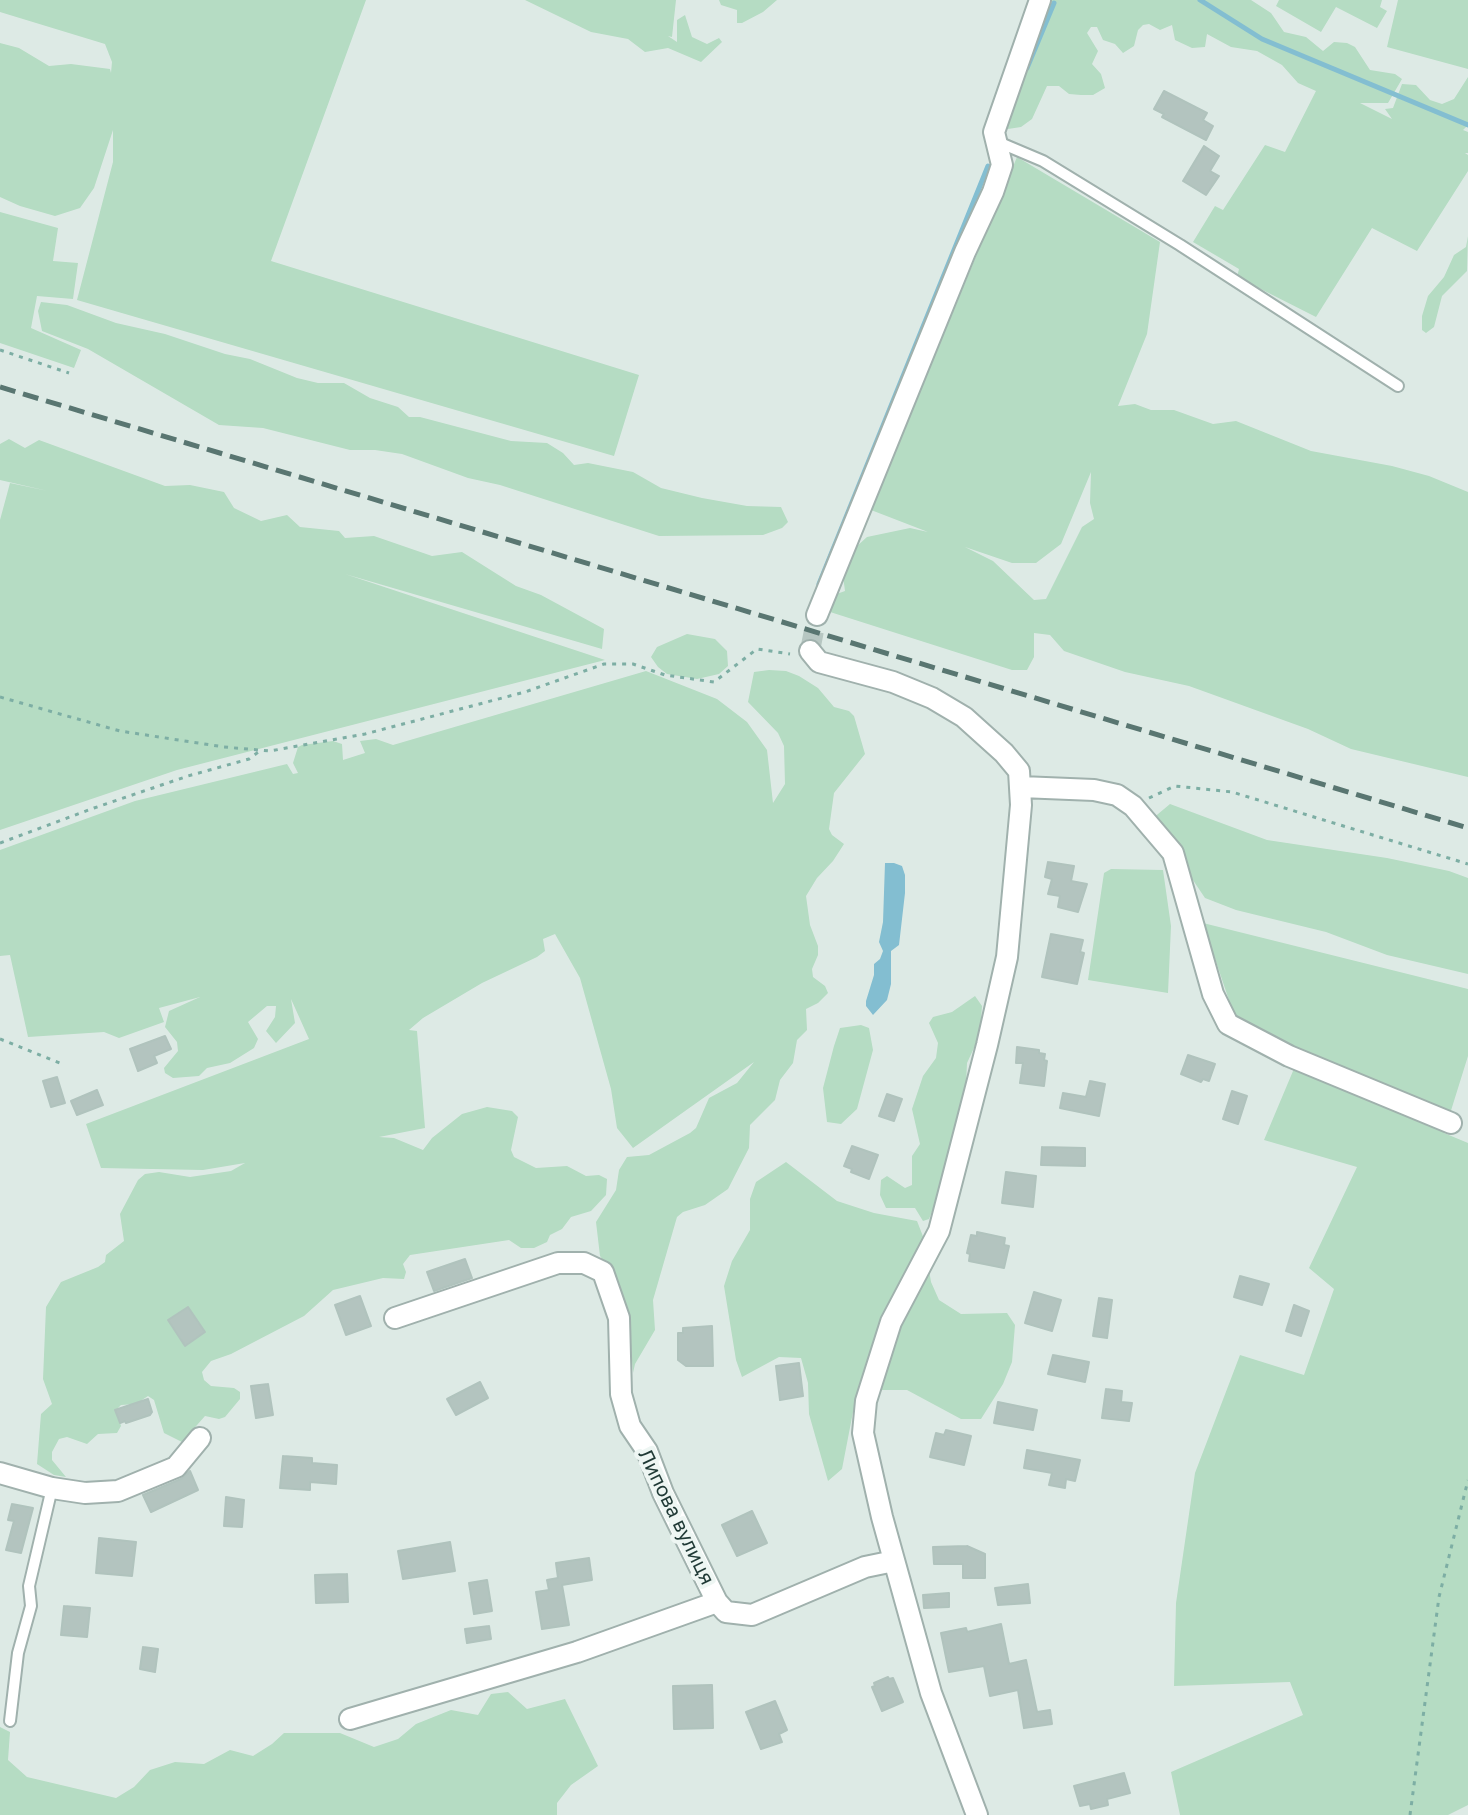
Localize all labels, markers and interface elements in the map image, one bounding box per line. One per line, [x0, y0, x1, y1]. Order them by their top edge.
street label: Липова вулиця [633, 1445, 719, 1589]

